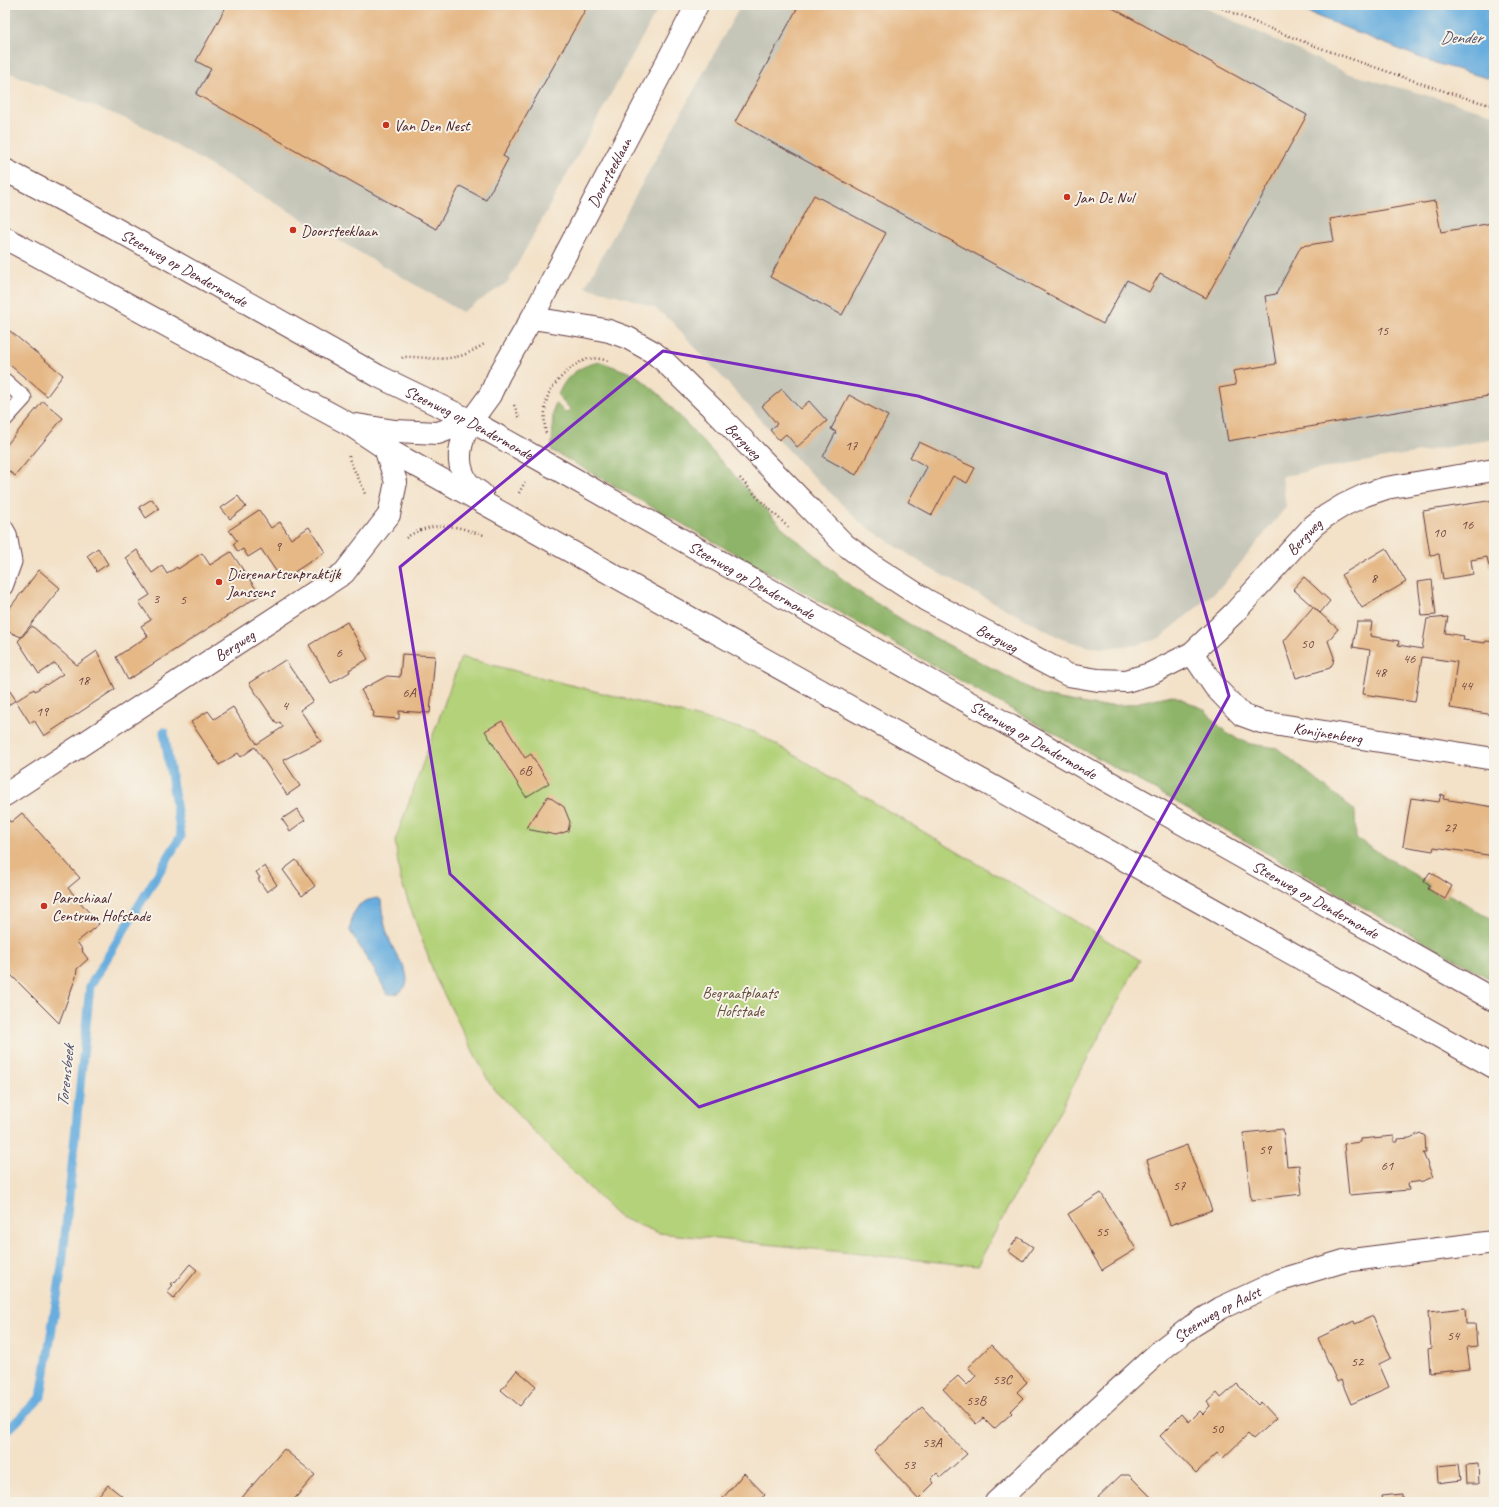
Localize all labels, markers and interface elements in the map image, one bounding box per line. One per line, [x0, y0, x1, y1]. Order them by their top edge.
water label: Dender [1440, 27, 1485, 48]
place label: Van Den Nest [394, 116, 471, 136]
marker: Van Den Nest [381, 120, 391, 130]
street label: Doorsteeklaan [583, 133, 637, 211]
place label: Jan De Nul [1074, 188, 1137, 208]
marker: Jan De Nul [1062, 192, 1072, 202]
place label: Doorsteeklaan [301, 221, 378, 241]
street label: Steenweg op Dendermonde [117, 225, 252, 313]
marker: Doorsteeklaan [288, 225, 298, 235]
house number: 15 [1376, 322, 1389, 339]
street label: Steenweg op Dendermonde [401, 381, 538, 465]
street label: Bergweg [721, 419, 767, 465]
house number: 17 [845, 437, 858, 454]
street label: Bergweg [1282, 513, 1327, 560]
house number: 16 [1461, 516, 1474, 533]
house number: 10 [1433, 524, 1447, 541]
street label: Steenweg op Dendermonde [685, 537, 820, 625]
house number: 9 [275, 538, 283, 555]
place label: Dierenartsenpraktijk Janssens [226, 564, 342, 602]
house number: 8 [1371, 570, 1379, 587]
marker: Dierenartsenpraktijk Janssens [214, 577, 224, 587]
house number: 3 [153, 590, 161, 607]
house number: 5 [180, 591, 187, 608]
street label: Bergweg [973, 619, 1022, 658]
street label: Bergweg [211, 625, 260, 666]
house number: 50 [1301, 635, 1315, 652]
house number: 6 [336, 644, 343, 661]
house number: 46 [1403, 650, 1416, 667]
house number: 48 [1374, 664, 1388, 681]
house number: 18 [77, 672, 91, 689]
house number: 44 [1460, 677, 1474, 694]
house number: 6A [402, 684, 417, 701]
street label: Steenweg op Dendermonde [967, 696, 1102, 785]
house number: 4 [282, 697, 290, 714]
house number: 19 [36, 703, 50, 720]
street label: Konijnenberg [1292, 718, 1365, 749]
house number: 6B [518, 762, 534, 779]
house number: 27 [1444, 819, 1457, 836]
street label: Steenweg op Dendermonde [1249, 856, 1383, 944]
place label: Parochiaal Centrum Hofstade [52, 888, 152, 926]
marker: Parochiaal Centrum Hofstade [39, 901, 49, 911]
park label: Begraafplaats Hofstade [702, 983, 779, 1021]
water label: Torensbeek [52, 1041, 79, 1108]
house number: 59 [1259, 1141, 1273, 1158]
house number: 61 [1381, 1157, 1394, 1174]
house number: 57 [1173, 1177, 1186, 1194]
house number: 55 [1096, 1223, 1109, 1240]
street label: Steenweg op Aalst [1170, 1281, 1265, 1348]
house number: 54 [1447, 1327, 1461, 1344]
house number: 52 [1351, 1353, 1365, 1370]
house number: 53C [992, 1371, 1013, 1388]
house number: 53B [966, 1392, 988, 1409]
house number: 50 [1211, 1420, 1225, 1437]
house number: 53A [922, 1434, 943, 1451]
house number: 53 [903, 1456, 917, 1473]

